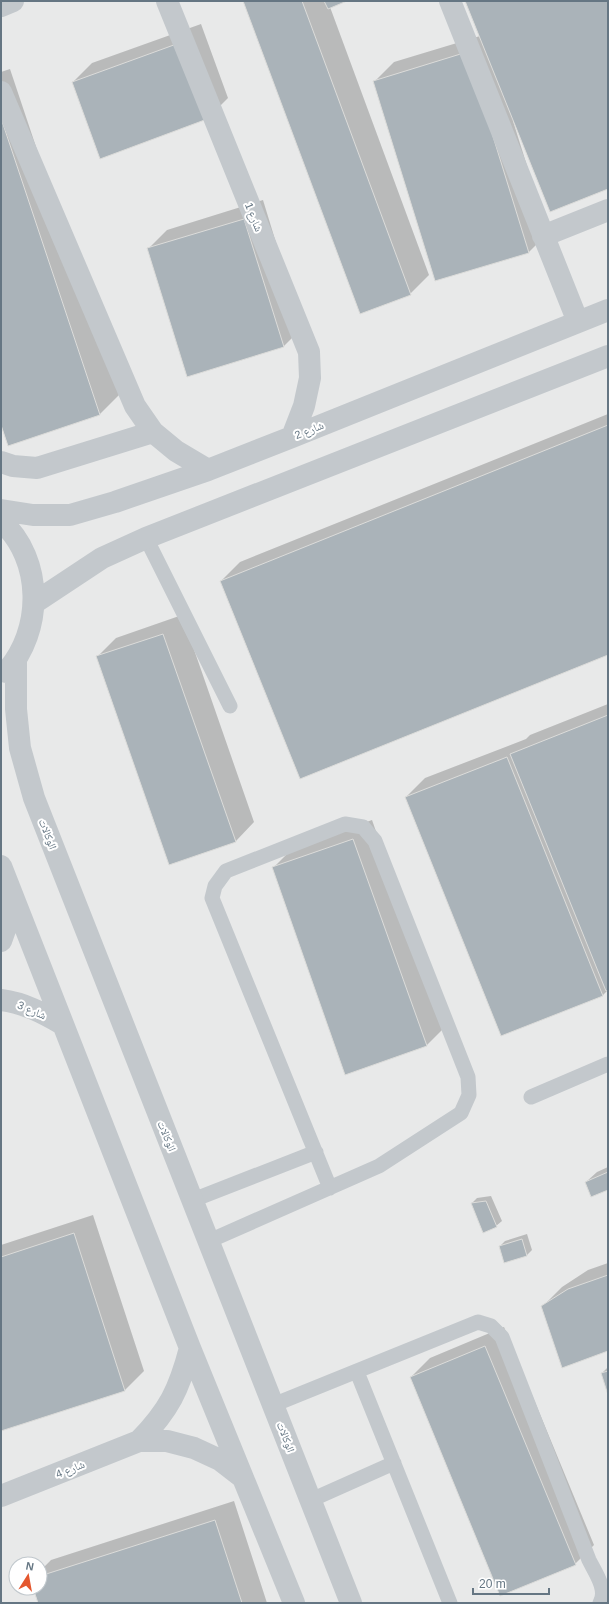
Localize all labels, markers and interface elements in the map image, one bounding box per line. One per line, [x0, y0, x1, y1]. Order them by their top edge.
street label: شارع 1 [242, 201, 265, 234]
street label: شارع 2 [293, 419, 326, 442]
street label: الوكالات [37, 817, 59, 851]
street label: شارع 3 [15, 999, 48, 1022]
street label: الوكالات [156, 1119, 178, 1153]
street label: الوكالات [275, 1420, 297, 1454]
street label: شارع 4 [54, 1458, 87, 1481]
north arrow [8, 1556, 48, 1596]
text: N [25, 1560, 35, 1573]
scale bar [473, 1570, 549, 1596]
text: 20 m [479, 1577, 506, 1591]

